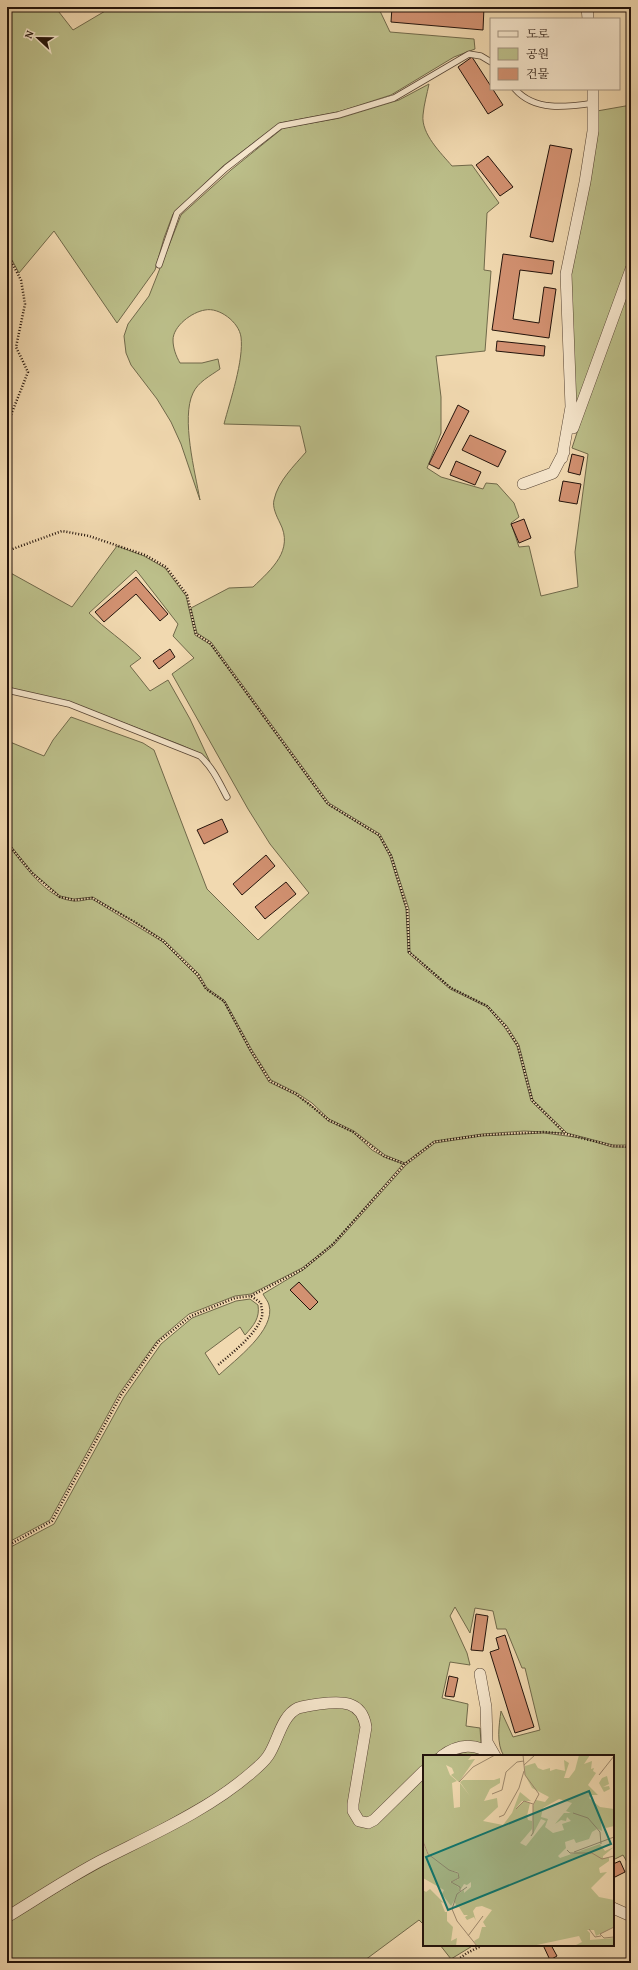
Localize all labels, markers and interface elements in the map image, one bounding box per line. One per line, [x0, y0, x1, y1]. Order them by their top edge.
north arrow [18, 18, 58, 58]
legend [490, 18, 620, 90]
text: 도로 [526, 25, 550, 42]
text: N [20, 27, 38, 41]
text: 공원 [526, 45, 549, 62]
text: 건물 [526, 65, 550, 82]
inset map [423, 1755, 614, 1946]

